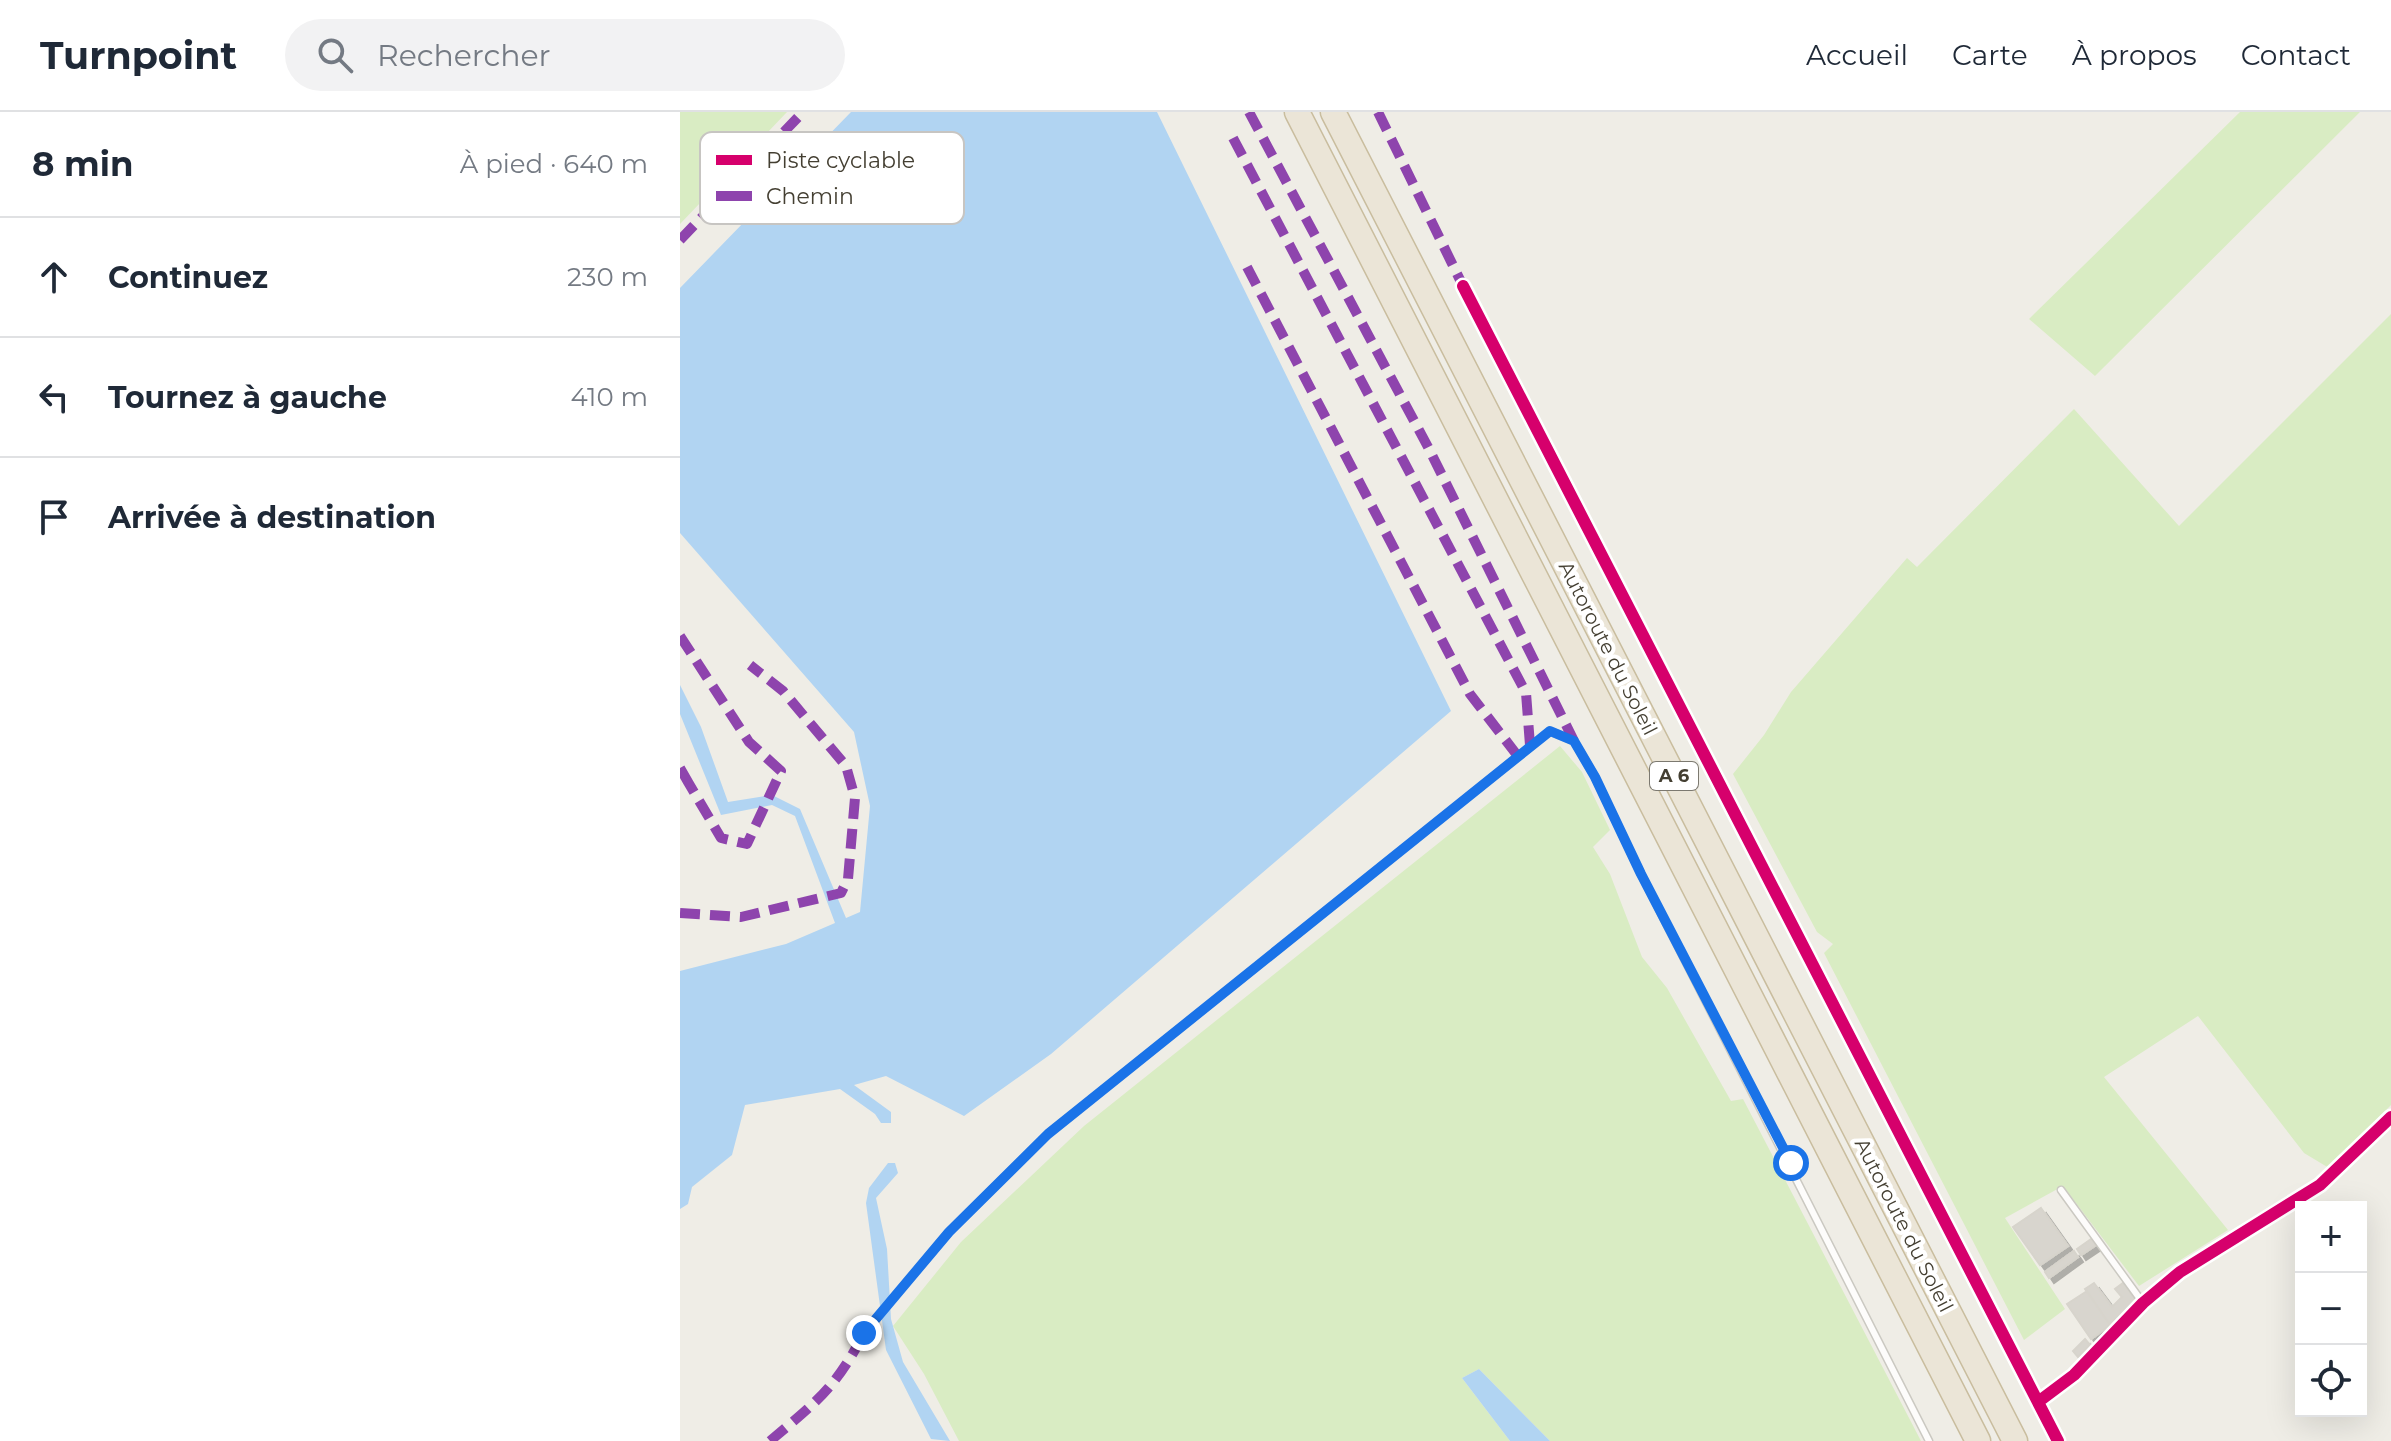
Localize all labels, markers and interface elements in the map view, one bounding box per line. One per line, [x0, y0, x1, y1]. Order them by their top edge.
search box [285, 19, 845, 91]
text: Turnpoint [40, 32, 237, 79]
icon: search [313, 33, 357, 77]
text: Rechercher [377, 37, 551, 74]
text: Accueil [1806, 38, 1908, 72]
text: Carte [1952, 38, 2028, 72]
text: À propos [2072, 38, 2197, 72]
text: Contact [2241, 38, 2351, 72]
legend [700, 132, 964, 224]
text: 8 min [32, 143, 133, 185]
text: Piste cyclable [766, 147, 915, 174]
text: À pied · 640 m [460, 148, 648, 180]
text: Chemin [766, 183, 854, 210]
icon: ahead [32, 255, 76, 299]
text: Continuez [108, 259, 268, 296]
text: 230 m [567, 261, 648, 293]
icon: left [32, 375, 76, 419]
text: Tournez à gauche [108, 379, 387, 416]
text: 410 m [570, 381, 648, 413]
icon: arrive [32, 495, 76, 539]
text: Arrivée à destination [108, 499, 436, 536]
street label: Autoroute du Soleil [1554, 557, 1662, 739]
road number: A 6 [1650, 762, 1698, 790]
street label: Autoroute du Soleil [1850, 1134, 1958, 1316]
route start [1773, 1145, 1809, 1181]
map controls [2295, 1201, 2367, 1417]
button: + [2295, 1201, 2367, 1273]
button: − [2295, 1273, 2367, 1345]
route end [846, 1315, 882, 1351]
button: locate [2295, 1345, 2367, 1417]

